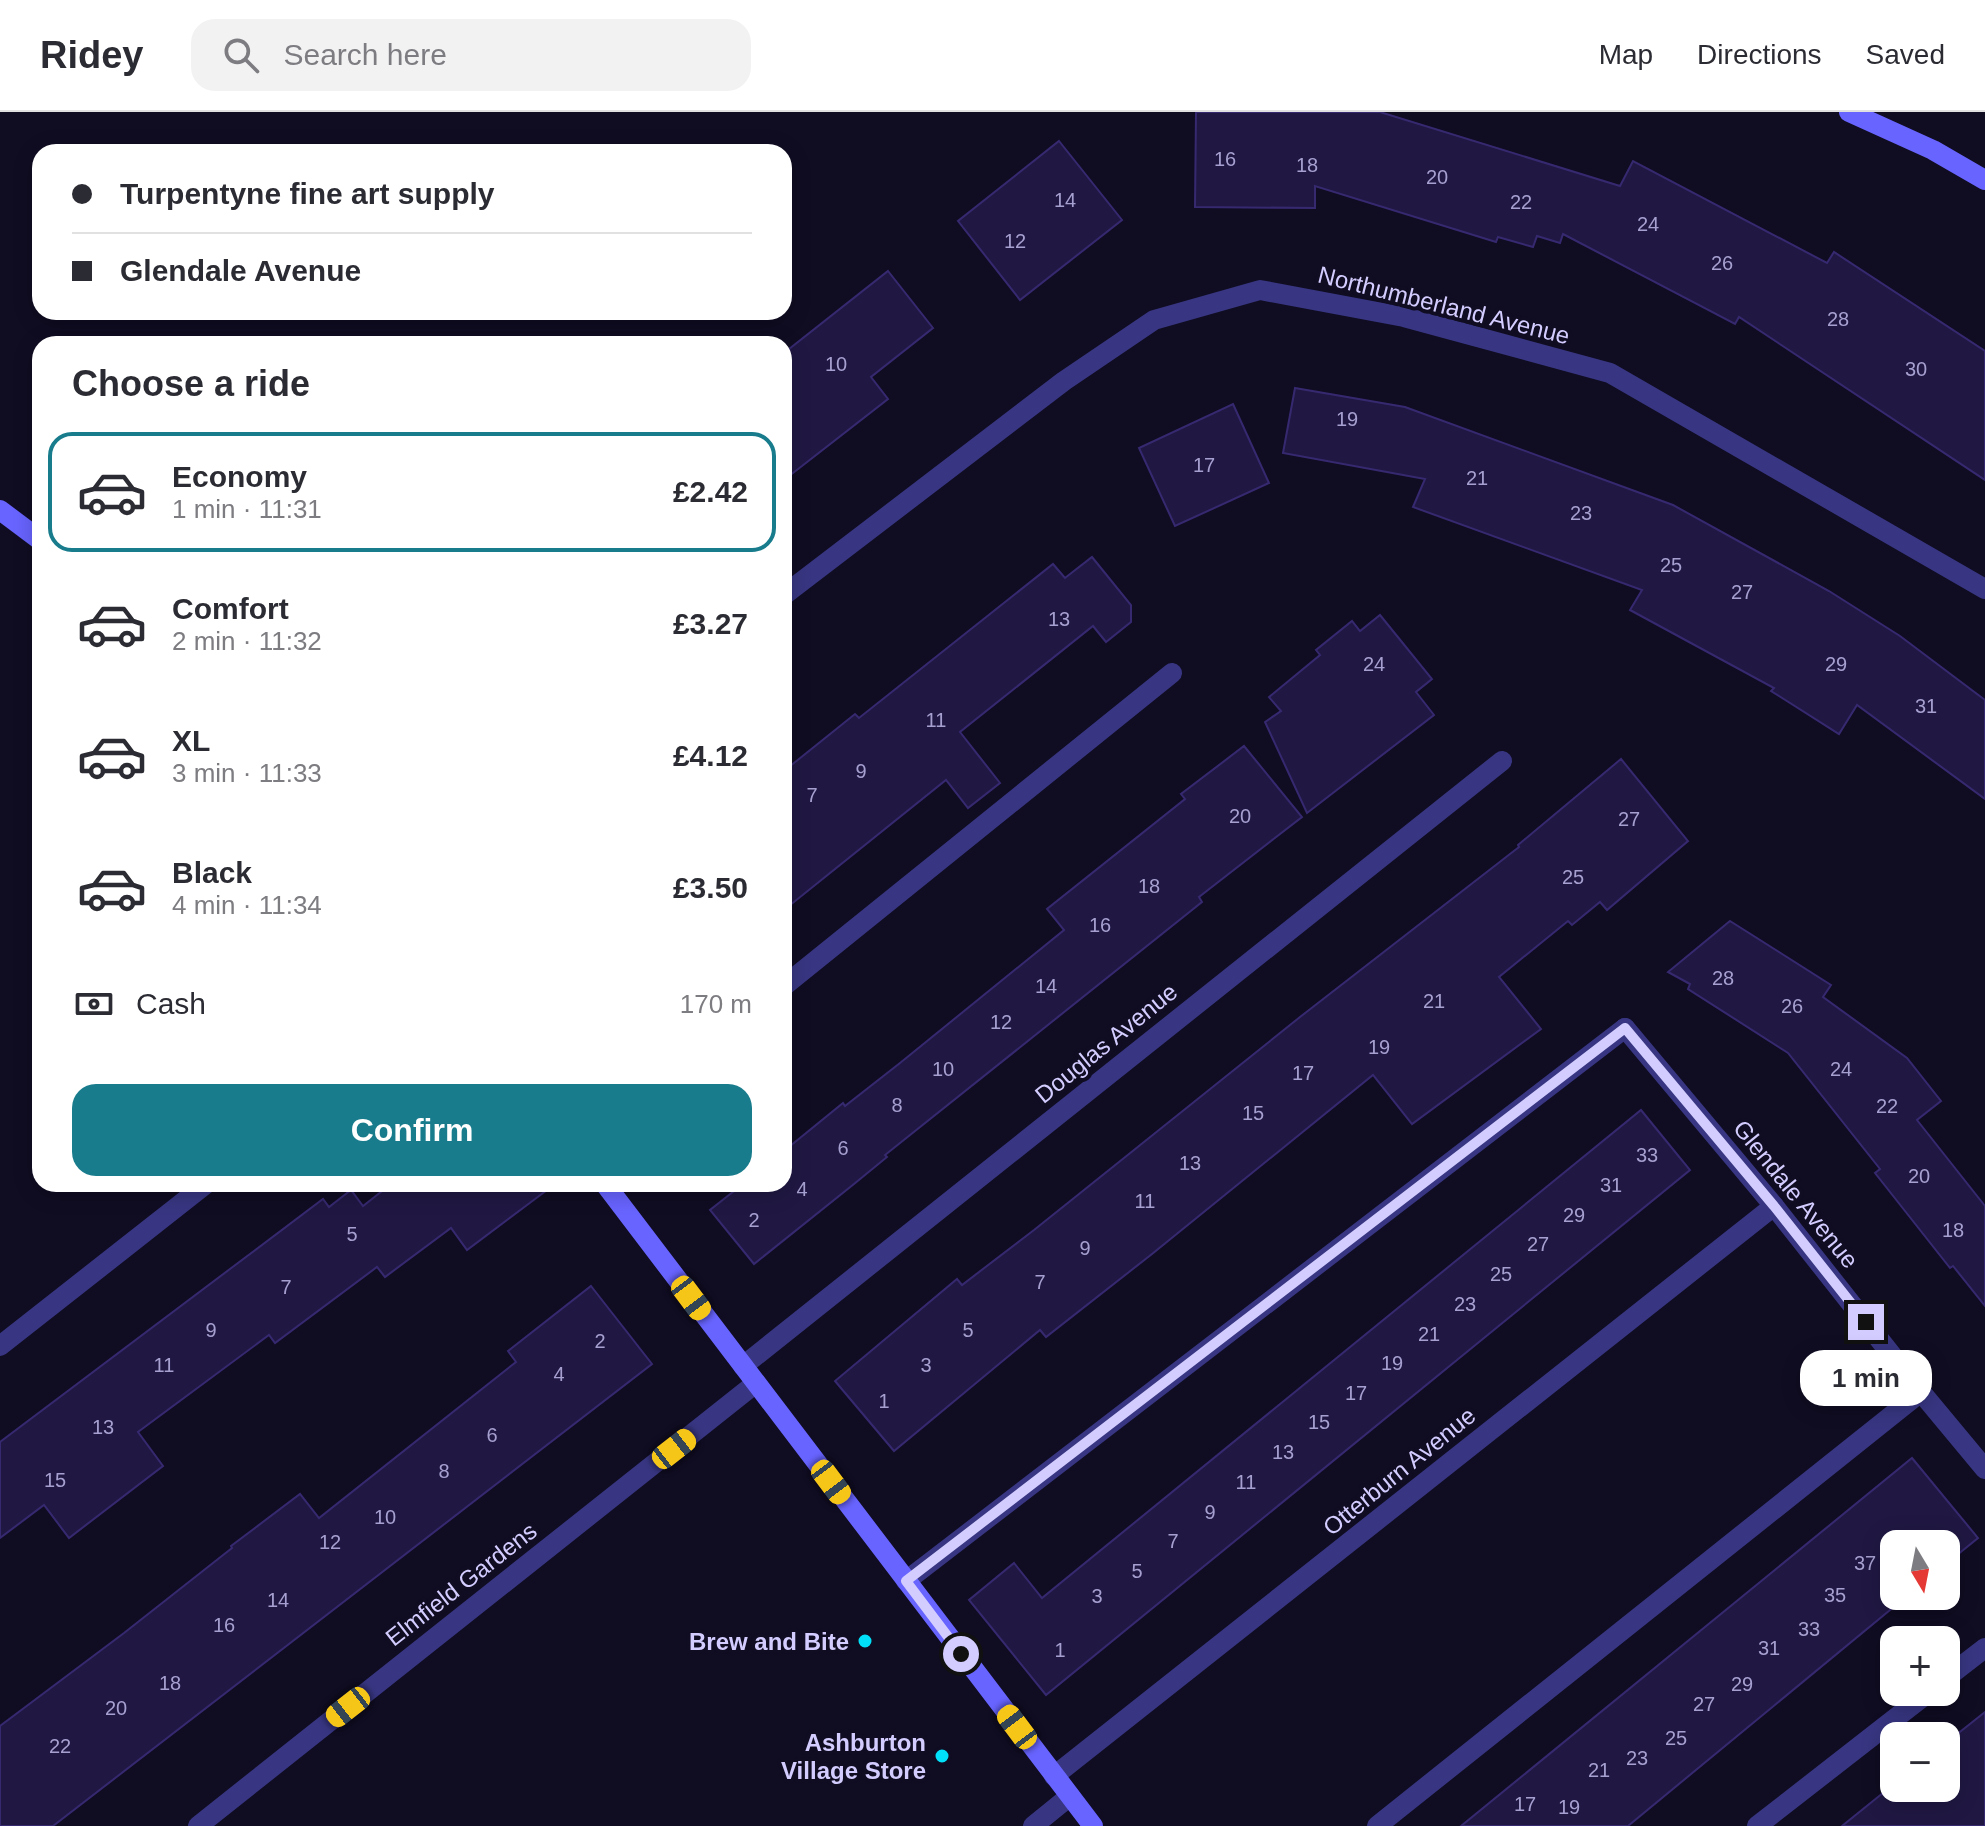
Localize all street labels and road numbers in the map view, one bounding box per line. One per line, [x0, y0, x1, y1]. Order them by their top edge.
street label: Northumberland Avenue [1315, 261, 1573, 349]
street label: Douglas Avenue [1030, 978, 1182, 1108]
street label: Glendale Avenue [1728, 1115, 1864, 1273]
street label: Otterburn Avenue [1318, 1401, 1480, 1541]
street label: Elmfield Gardens [380, 1517, 542, 1651]

